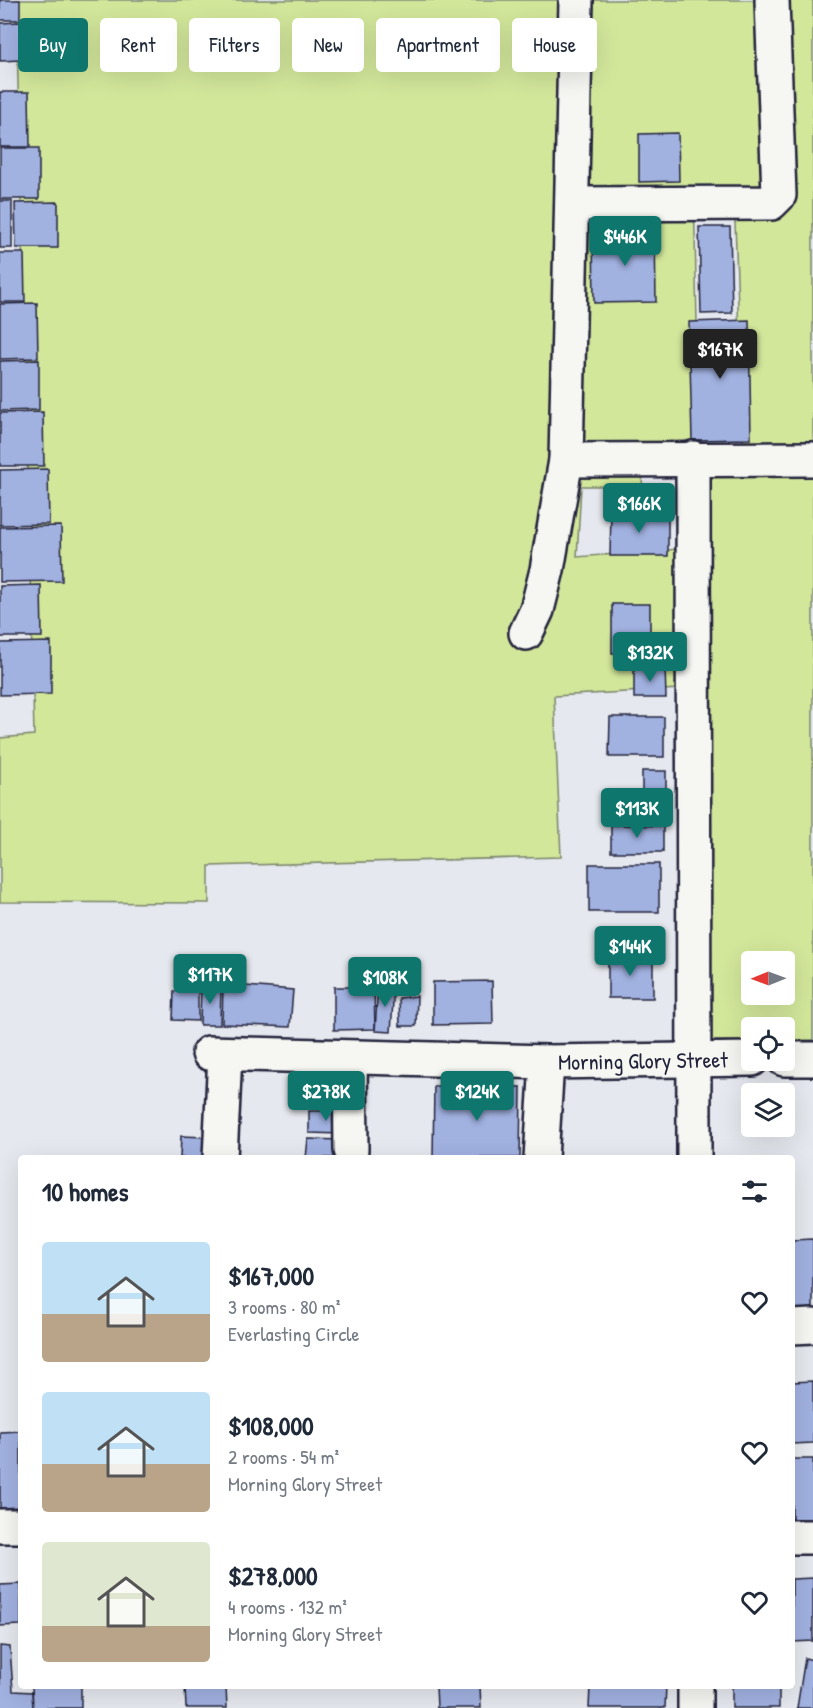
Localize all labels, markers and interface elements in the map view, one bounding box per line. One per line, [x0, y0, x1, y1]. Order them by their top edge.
chip: Buy [18, 18, 88, 72]
chip: Rent [100, 18, 177, 72]
chip: Filters [189, 18, 280, 72]
chip: New [292, 18, 364, 72]
chip: Apartment [376, 18, 500, 72]
chip: House [512, 18, 597, 72]
pin: $446K [583, 216, 667, 267]
text: $446K [603, 222, 647, 249]
pin: $167K [678, 329, 762, 380]
text: $167K [697, 335, 743, 362]
pin: $166K [597, 483, 681, 534]
text: $166K [617, 489, 661, 516]
pin: $132K [608, 632, 692, 683]
text: $132K [627, 638, 673, 665]
pin: $113K [595, 788, 679, 839]
text: $113K [615, 794, 659, 821]
pin: $144K [588, 926, 672, 977]
text: $144K [609, 932, 651, 959]
north arrow [741, 951, 795, 1005]
map controls [741, 951, 795, 1137]
pin: $117K [168, 954, 252, 1005]
pin: $108K [343, 957, 427, 1008]
text: $117K [187, 960, 233, 987]
text: $108K [362, 963, 408, 990]
button: locate [741, 1017, 795, 1071]
street label: Morning Glory Street [558, 1044, 728, 1077]
pin: $278K [284, 1071, 368, 1122]
pin: $124K [435, 1071, 519, 1122]
text: $278K [302, 1077, 350, 1104]
text: $124K [455, 1077, 499, 1104]
button: layers [741, 1083, 795, 1137]
text: 10 homes [42, 1174, 129, 1209]
icon: filters [738, 1175, 771, 1208]
text: $167,000 [228, 1258, 314, 1293]
icon: home [90, 1266, 162, 1338]
icon: heart [738, 1286, 771, 1319]
text: 3 rooms · 80 m² [228, 1293, 340, 1320]
text: Everlasting Circle [228, 1320, 359, 1347]
text: $108,000 [228, 1408, 314, 1443]
icon: home [90, 1416, 162, 1488]
icon: heart [738, 1436, 771, 1469]
text: 2 rooms · 54 m² [228, 1443, 339, 1470]
text: Morning Glory Street [228, 1470, 382, 1497]
text: $278,000 [228, 1558, 318, 1593]
icon: home [90, 1566, 162, 1638]
icon: heart [738, 1586, 771, 1619]
text: 4 rooms · 132 m² [228, 1593, 347, 1620]
text: Morning Glory Street [228, 1620, 382, 1647]

